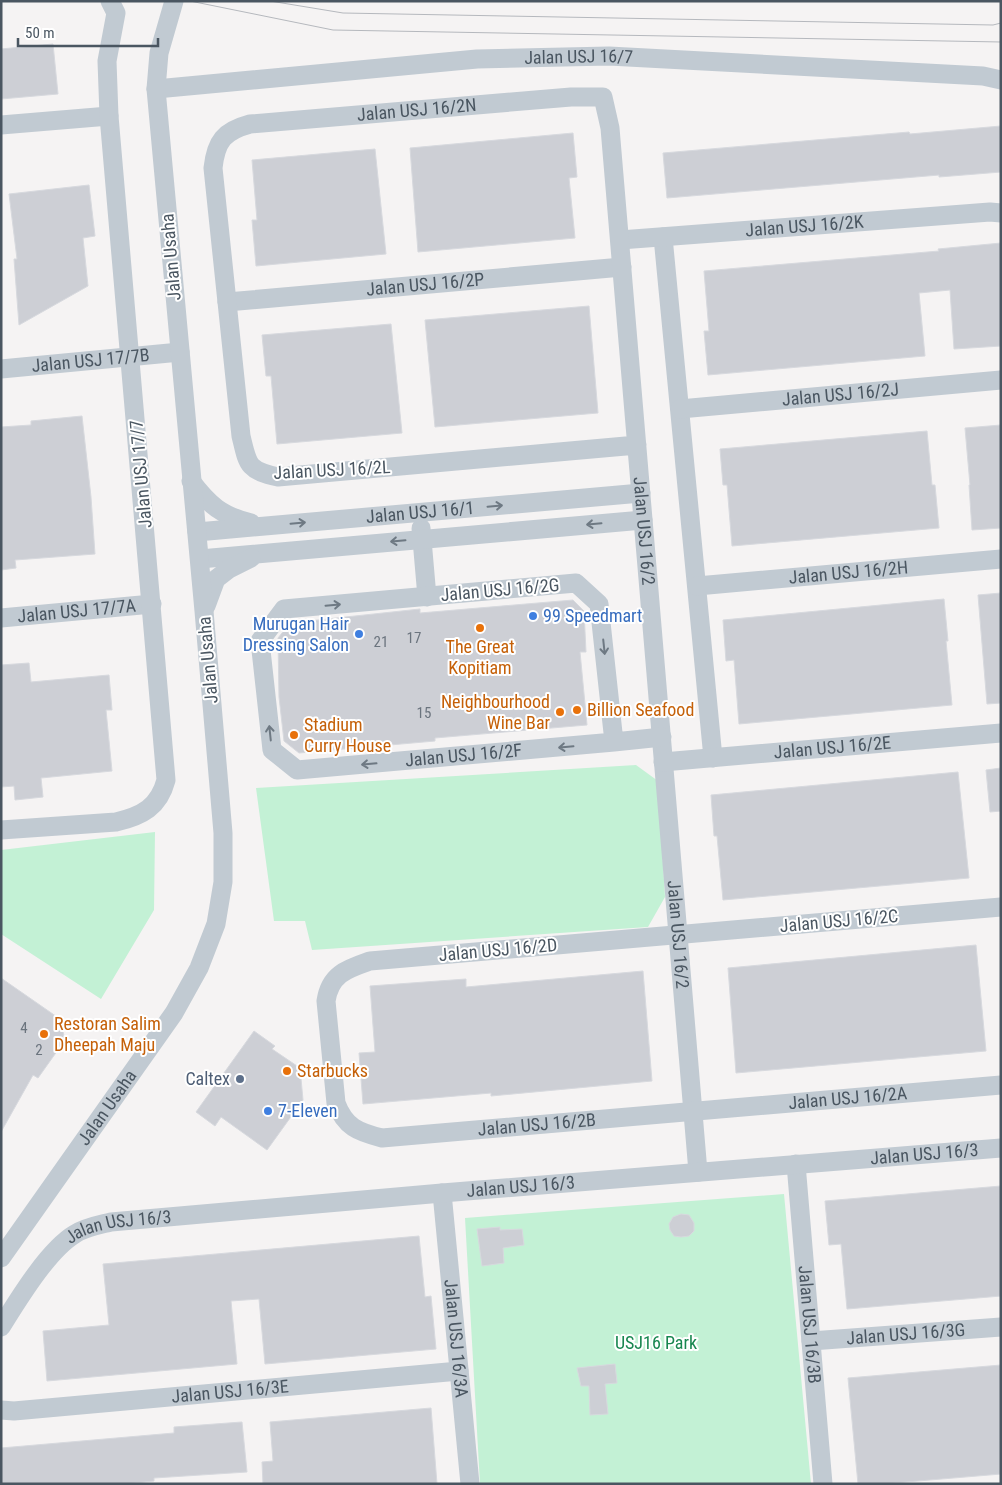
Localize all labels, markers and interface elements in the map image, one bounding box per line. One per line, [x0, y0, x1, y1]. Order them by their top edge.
scale bar [18, 15, 158, 47]
text: 50 m [25, 24, 55, 42]
street label: Jalan USJ 16/7 [524, 45, 634, 68]
street label: Jalan USJ 16/2N [356, 94, 477, 125]
street label: Jalan USJ 16/2K [745, 211, 864, 240]
street label: Jalan Usaha [156, 213, 185, 301]
street label: Jalan USJ 16/2P [365, 268, 485, 300]
street label: Jalan USJ 17/7B [31, 344, 150, 376]
street label: Jalan USJ 16/2J [781, 378, 900, 410]
street label: Jalan USJ 17/7 [125, 419, 156, 529]
street label: Jalan USJ 16/2L [273, 456, 391, 483]
street label: Jalan USJ 16/2 [629, 476, 659, 586]
street label: Jalan USJ 16/1 [365, 497, 475, 527]
one-way arrow [487, 501, 503, 510]
one-way arrow [290, 518, 306, 527]
one-way arrow [587, 519, 603, 529]
one-way arrow [390, 537, 406, 546]
street label: Jalan USJ 16/2H [788, 556, 909, 588]
street label: Jalan USJ 16/2G [440, 574, 560, 605]
street label: Jalan USJ 17/7A [16, 594, 137, 626]
one-way arrow [325, 600, 341, 610]
place label: 99 Speedmart [543, 605, 642, 626]
marker: 99 Speedmart [527, 610, 539, 622]
place label: Murugan Hair Dressing Salon [243, 613, 350, 655]
street label: Jalan Usaha [193, 616, 222, 704]
marker: The Great Kopitiam [474, 622, 486, 634]
marker: Murugan Hair Dressing Salon [353, 628, 365, 640]
house number: 17 [407, 629, 421, 647]
house number: 21 [374, 633, 388, 651]
place label: The Great Kopitiam [446, 636, 514, 678]
one-way arrow [599, 639, 609, 655]
place label: Neighbourhood Wine Bar [441, 691, 551, 733]
place label: Billion Seafood [587, 699, 694, 720]
house number: 15 [417, 704, 431, 722]
marker: Billion Seafood [571, 704, 583, 716]
marker: Neighbourhood Wine Bar [554, 706, 566, 718]
place label: Stadium Curry House [304, 714, 391, 756]
one-way arrow [265, 726, 275, 742]
marker: Stadium Curry House [288, 729, 300, 741]
street label: Jalan USJ 16/2E [773, 731, 892, 762]
street label: Jalan USJ 16/2F [404, 739, 523, 770]
one-way arrow [558, 742, 574, 751]
one-way arrow [361, 759, 377, 769]
street label: Jalan USJ 16/2 [663, 879, 694, 990]
street label: Jalan USJ 16/2C [779, 905, 899, 936]
street label: Jalan USJ 16/2D [438, 934, 558, 965]
place label: Restoran Salim Dheepah Maju [54, 1013, 161, 1055]
house number: 4 [20, 1019, 28, 1037]
marker: Restoran Salim Dheepah Maju [38, 1028, 50, 1040]
house number: 2 [35, 1041, 43, 1059]
place label: Starbucks [297, 1060, 368, 1081]
marker: Starbucks [281, 1065, 293, 1077]
street label: Jalan Usaha [73, 1066, 140, 1149]
place label: Caltex [185, 1068, 230, 1089]
marker: Caltex [234, 1073, 246, 1085]
street label: Jalan USJ 16/2A [788, 1082, 908, 1113]
place label: 7-Eleven [278, 1100, 338, 1121]
marker: 7-Eleven [262, 1105, 274, 1117]
street label: Jalan USJ 16/2B [477, 1109, 597, 1140]
street label: Jalan USJ 16/3 [869, 1139, 979, 1168]
street label: Jalan USJ 16/3 [466, 1171, 576, 1201]
street label: Jalan USJ 16/3 [61, 1206, 172, 1248]
street label: Jalan USJ 16/3B [795, 1264, 825, 1384]
street label: Jalan USJ 16/3A [440, 1278, 473, 1399]
street label: Jalan USJ 16/3G [845, 1319, 966, 1348]
park label: USJ16 Park [615, 1332, 697, 1353]
street label: Jalan USJ 16/3E [171, 1375, 290, 1407]

